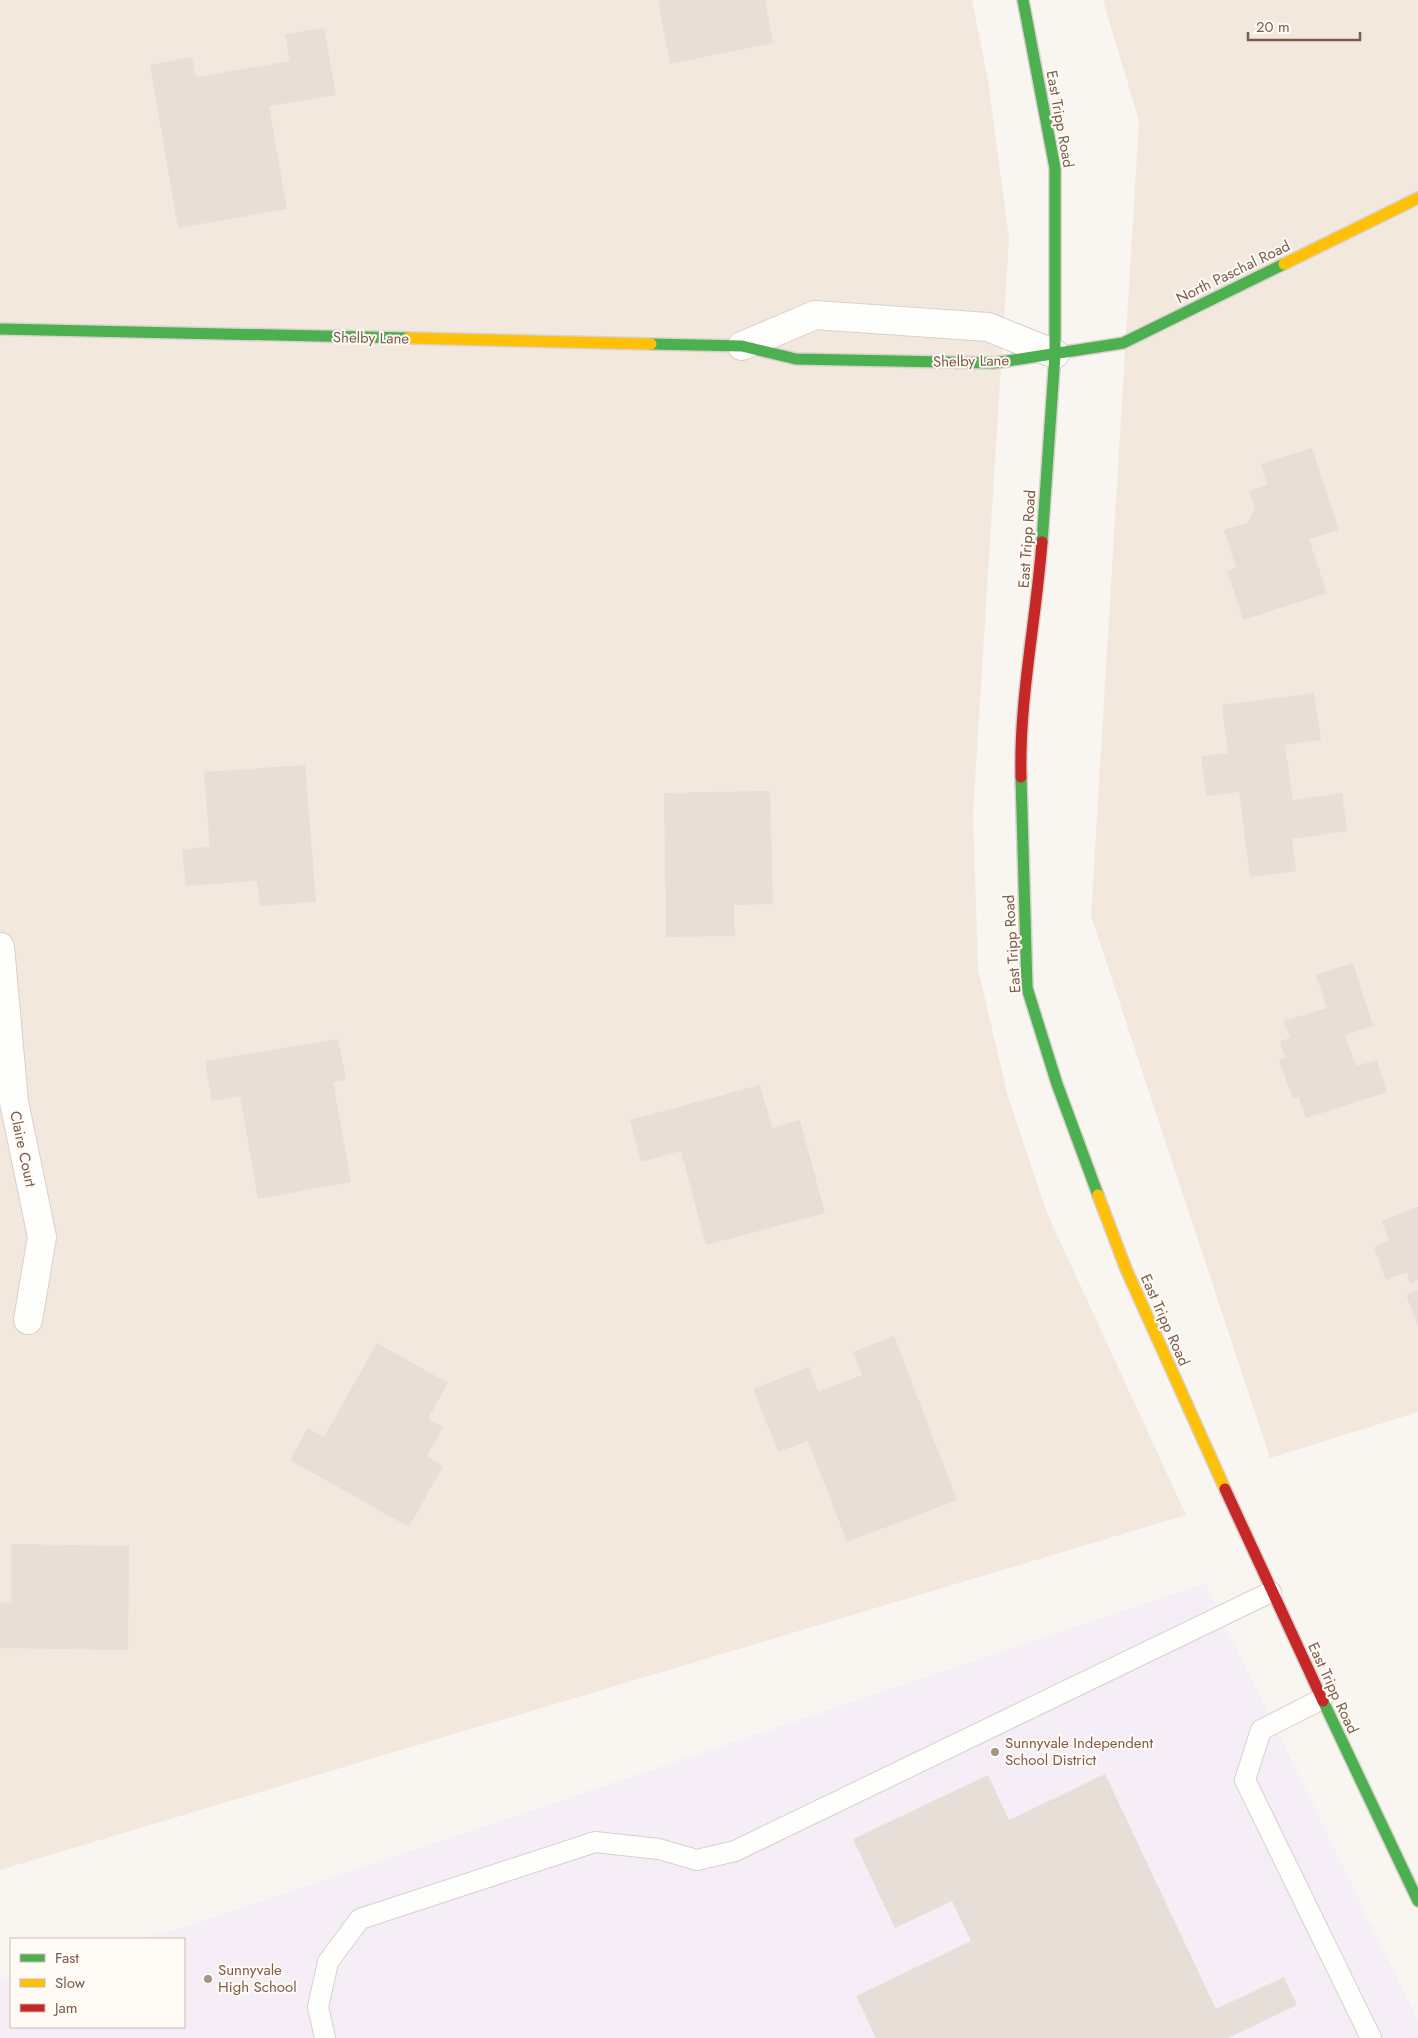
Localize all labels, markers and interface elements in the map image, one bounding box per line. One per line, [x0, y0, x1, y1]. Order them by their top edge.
scale bar [1248, 10, 1360, 42]
text: 20 m [1256, 16, 1290, 38]
street label: East Tripp Road [1041, 69, 1079, 169]
street label: North Paschal Road [1172, 235, 1294, 309]
street label: Shelby Lane [333, 326, 410, 350]
street label: Shelby Lane [933, 349, 1010, 373]
street label: East Tripp Road [1013, 489, 1041, 589]
street label: East Tripp Road [998, 894, 1026, 994]
street label: Claire Court [4, 1109, 42, 1189]
street label: East Tripp Road [1135, 1271, 1195, 1369]
street label: East Tripp Road [1302, 1639, 1364, 1737]
place label: Sunnyvale Independent School District [1005, 1732, 1153, 1771]
marker: Sunnyvale Independent School District [989, 1746, 1001, 1758]
legend [10, 1938, 185, 2028]
text: Fast [55, 1947, 79, 1969]
place label: Sunnyvale High School [218, 1959, 297, 1998]
text: Slow [55, 1972, 86, 1994]
marker: Sunnyvale High School [202, 1973, 214, 1985]
text: Jam [53, 1997, 78, 2019]

